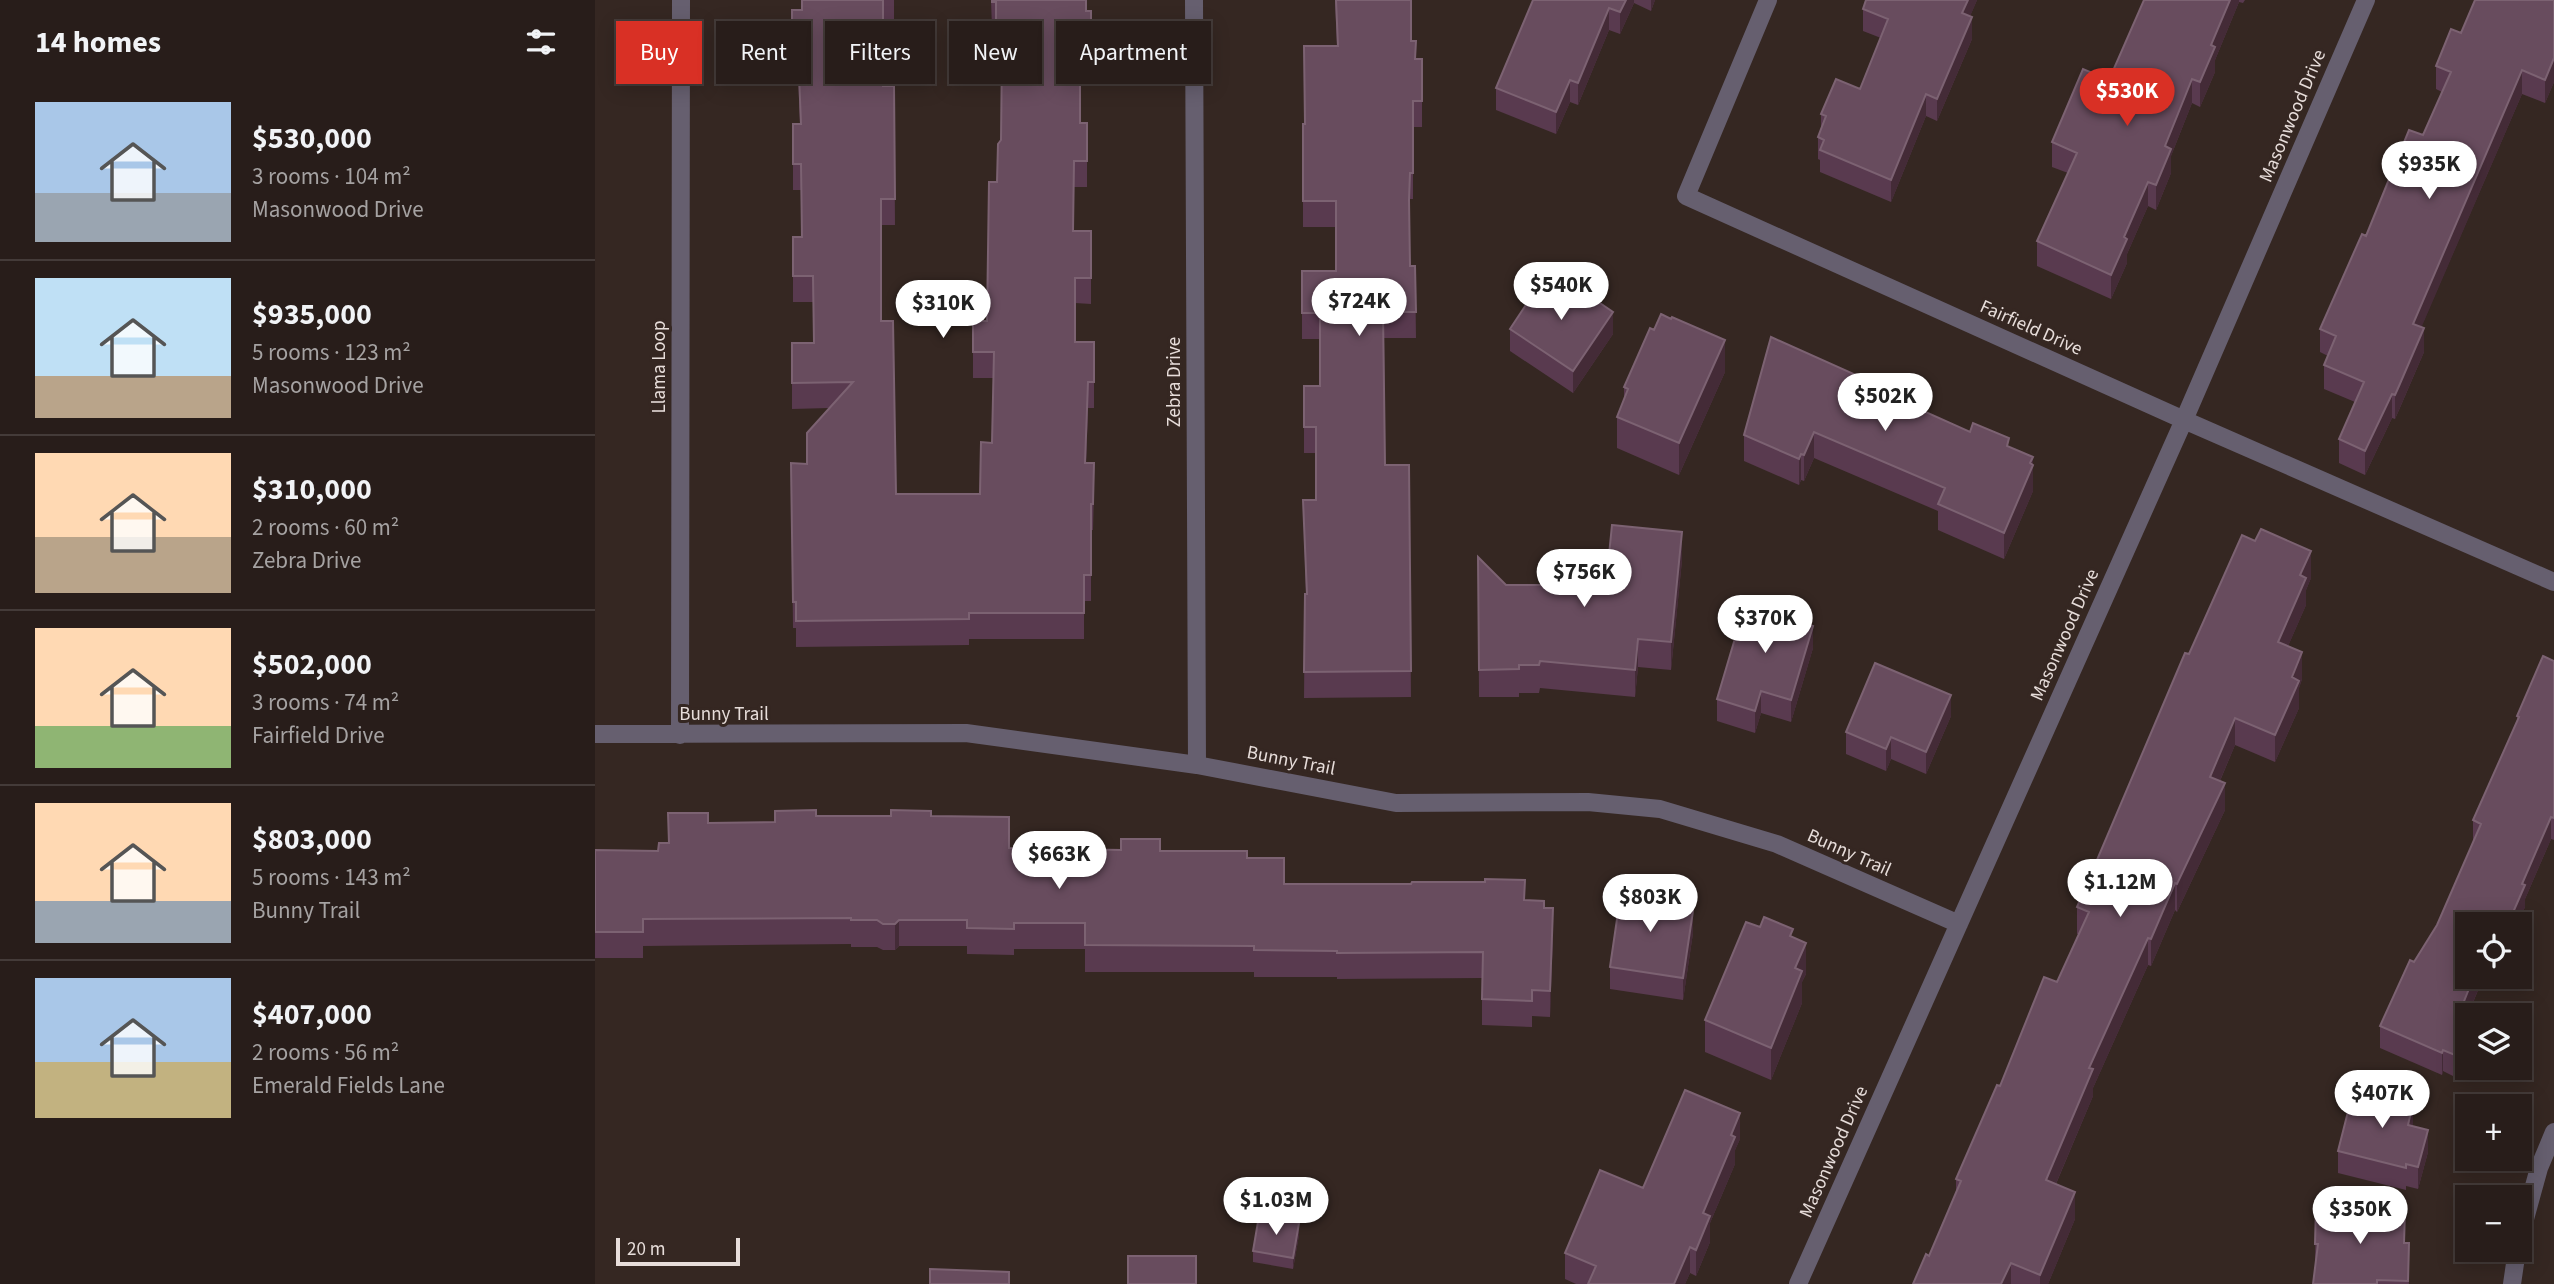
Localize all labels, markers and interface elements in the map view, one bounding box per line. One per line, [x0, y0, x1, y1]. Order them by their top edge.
text: 14 homes [35, 21, 161, 64]
chip: Buy [616, 21, 702, 84]
chip: Rent [716, 21, 811, 84]
chip: Filters [825, 21, 935, 84]
chip: New [949, 21, 1042, 84]
chip: Apartment [1056, 21, 1211, 84]
icon: filters [522, 23, 560, 61]
street label: Masonwood Drive [2253, 45, 2333, 187]
pin: $530K [2078, 68, 2176, 128]
text: $530K [2096, 74, 2158, 107]
text: $530,000 [252, 117, 372, 160]
icon: home [91, 130, 175, 214]
pin: $935K [2380, 142, 2478, 201]
text: $935K [2398, 147, 2460, 180]
text: 3 rooms · 104 m² [252, 160, 411, 193]
text: Masonwood Drive [252, 193, 424, 226]
pin: $540K [1512, 262, 1610, 322]
text: $540K [1530, 268, 1592, 301]
pin: $724K [1310, 278, 1408, 338]
pin: $310K [894, 280, 992, 340]
text: $724K [1328, 284, 1390, 317]
text: $310K [912, 286, 974, 319]
text: $935,000 [252, 293, 372, 336]
street label: Fairfield Drive [1975, 293, 2087, 363]
icon: home [91, 306, 175, 390]
street label: Llama Loop [646, 321, 673, 413]
text: 5 rooms · 123 m² [252, 336, 411, 369]
street label: Zebra Drive [1161, 337, 1188, 427]
text: Masonwood Drive [252, 369, 424, 402]
pin: $502K [1836, 374, 1934, 433]
text: $502K [1854, 379, 1916, 412]
text: $310,000 [252, 468, 372, 511]
icon: home [91, 481, 175, 565]
text: 2 rooms · 60 m² [252, 511, 399, 544]
text: Zebra Drive [252, 544, 362, 577]
pin: $756K [1535, 550, 1633, 609]
text: $756K [1553, 555, 1615, 588]
street label: Masonwood Drive [2024, 565, 2106, 705]
pin: $370K [1716, 596, 1814, 655]
text: $370K [1734, 601, 1796, 634]
text: $502,000 [252, 643, 372, 686]
icon: home [91, 656, 175, 740]
text: 3 rooms · 74 m² [252, 686, 399, 719]
street label: Bunny Trail [679, 701, 769, 728]
text: Fairfield Drive [252, 719, 385, 752]
street label: Bunny Trail [1244, 739, 1338, 783]
text: $803,000 [252, 818, 372, 861]
street label: Bunny Trail [1803, 822, 1896, 884]
icon: home [91, 831, 175, 915]
pin: $663K [1010, 832, 1108, 891]
text: $663K [1028, 837, 1090, 870]
pin: $1.12M [2063, 860, 2177, 919]
text: 5 rooms · 143 m² [252, 861, 411, 894]
text: $1.12M [2083, 865, 2157, 898]
pin: $803K [1601, 874, 1699, 934]
text: $803K [1619, 880, 1681, 913]
text: Bunny Trail [252, 894, 360, 927]
map controls [2455, 912, 2532, 1262]
button: locate [2455, 912, 2532, 989]
text: $407,000 [252, 993, 372, 1036]
button: layers [2455, 1003, 2532, 1080]
icon: home [91, 1006, 175, 1090]
text: 2 rooms · 56 m² [252, 1036, 399, 1069]
text: Emerald Fields Lane [252, 1069, 445, 1102]
pin: $407K [2333, 1070, 2431, 1130]
text: $407K [2351, 1076, 2413, 1109]
street label: Masonwood Drive [1793, 1082, 1875, 1222]
button: + [2455, 1094, 2532, 1171]
pin: $1.03M [1219, 1178, 1333, 1237]
text: $1.03M [1239, 1183, 1313, 1216]
button: − [2455, 1185, 2532, 1262]
pin: $350K [2311, 1186, 2409, 1246]
text: $350K [2329, 1192, 2391, 1225]
scale bar [616, 1235, 740, 1267]
text: 20 m [627, 1236, 665, 1263]

